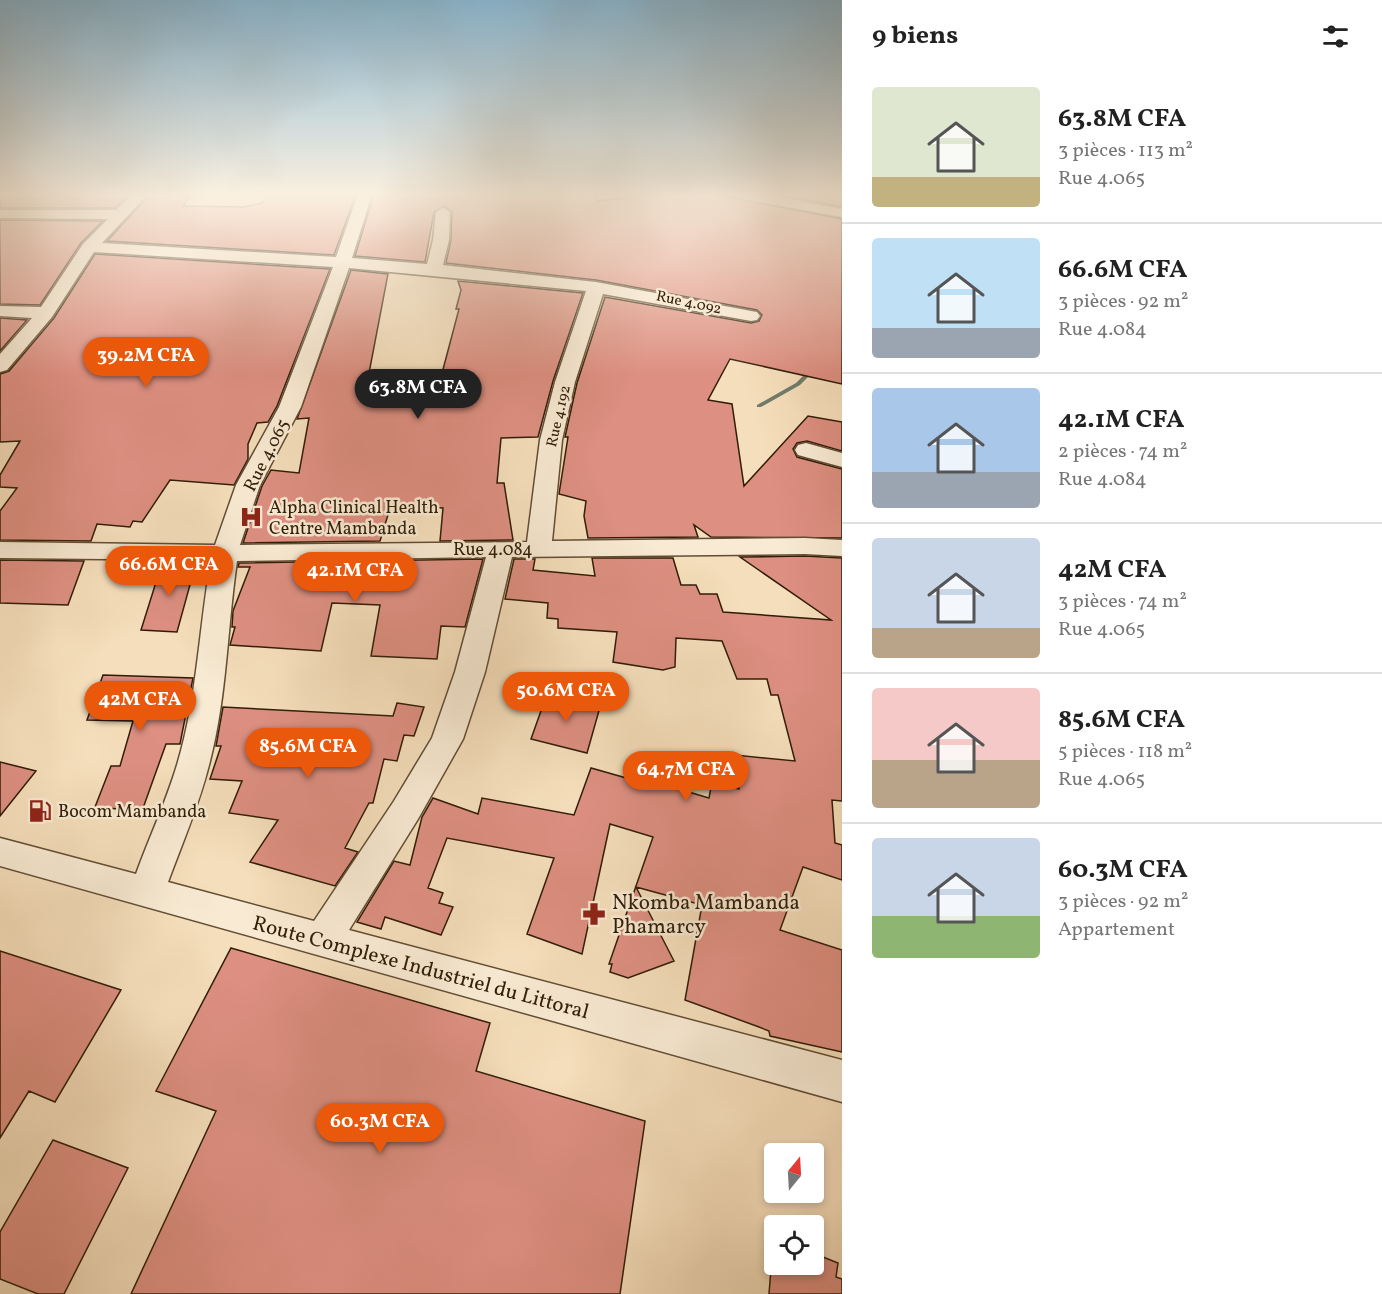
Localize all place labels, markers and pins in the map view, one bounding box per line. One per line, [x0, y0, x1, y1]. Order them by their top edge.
pin: 39.2M CFA [77, 337, 215, 388]
pin: 63.8M CFA [349, 369, 487, 420]
place label: Alpha Clinical Health Centre Mambanda [269, 496, 439, 542]
hospital icon: Alpha Clinical Health Centre Mambanda [238, 504, 264, 530]
pin: 66.6M CFA [100, 546, 238, 597]
pin: 42.1M CFA [286, 552, 424, 603]
pin: 50.6M CFA [497, 672, 635, 723]
pin: 42M CFA [85, 681, 195, 732]
pin: 85.6M CFA [239, 728, 377, 779]
pin: 64.7M CFA [617, 751, 755, 802]
fuel station icon: Bocom Mambanda [27, 798, 53, 824]
place label: Bocom Mambanda [58, 800, 206, 825]
place label: Nkomba Mambanda Phamarcy [612, 889, 800, 942]
pharmacy icon: Nkomba Mambanda Phamarcy [581, 901, 607, 927]
pin: 60.3M CFA [311, 1103, 449, 1154]

